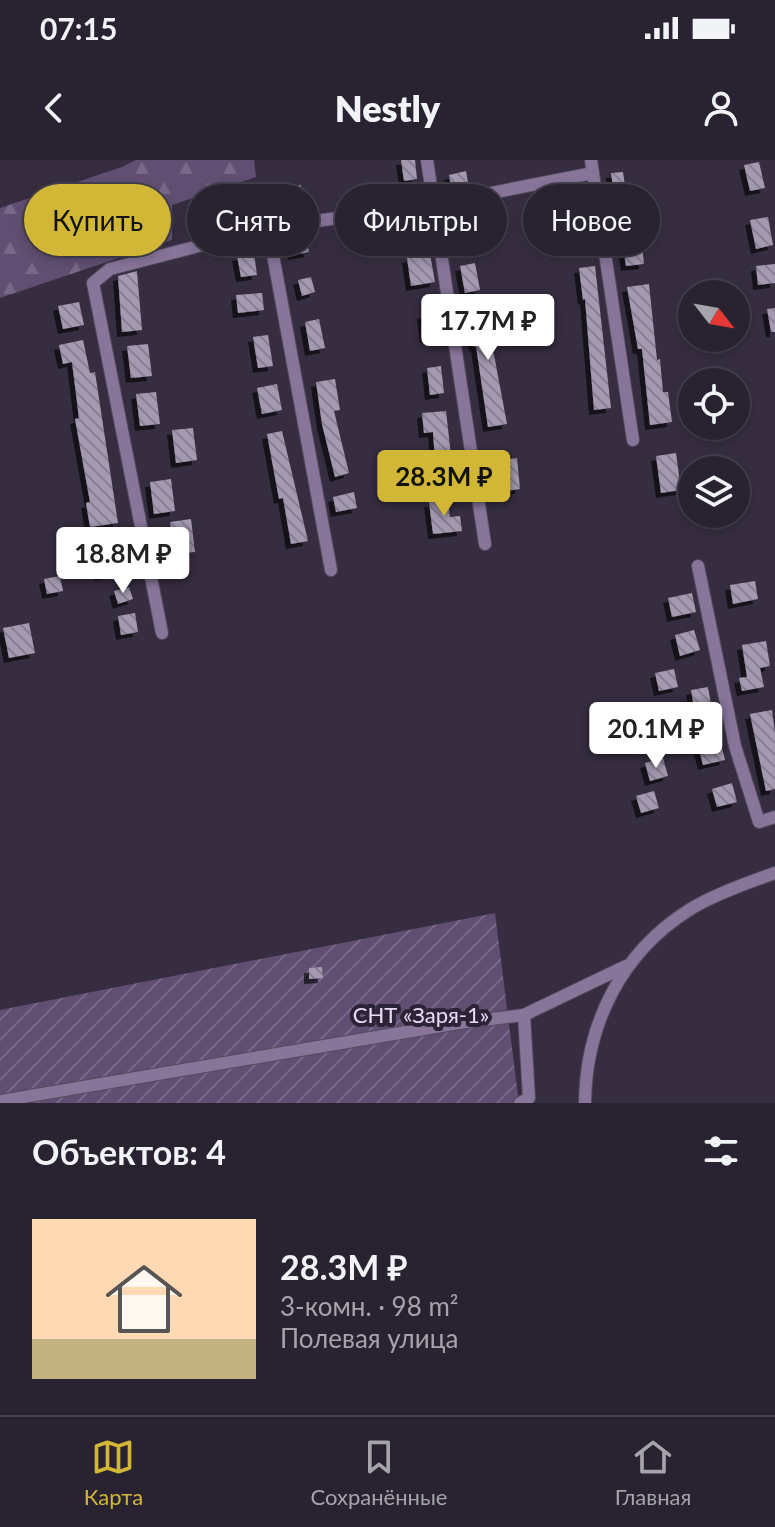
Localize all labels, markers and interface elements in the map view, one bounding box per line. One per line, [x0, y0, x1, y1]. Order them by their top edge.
text: 07:15 [40, 10, 117, 46]
icon: back [32, 86, 76, 130]
text: Nestly [335, 86, 440, 130]
icon: person [699, 86, 743, 130]
chip: Купить [24, 184, 171, 256]
chip: Снять [187, 184, 319, 256]
chip: Фильтры [335, 184, 507, 256]
chip: Новое [523, 184, 660, 256]
north arrow [678, 280, 750, 352]
map controls [678, 280, 750, 528]
pin: 17.7M ₽ [414, 294, 562, 362]
text: 17.7M ₽ [439, 304, 537, 336]
button: locate [678, 368, 750, 440]
pin: 28.3M ₽ [370, 450, 518, 518]
button: layers [678, 456, 750, 528]
text: 28.3M ₽ [395, 460, 493, 492]
pin: 18.8M ₽ [49, 527, 197, 595]
text: 18.8M ₽ [74, 537, 172, 569]
pin: 20.1M ₽ [582, 702, 730, 770]
text: 20.1M ₽ [607, 712, 705, 744]
park label: СНТ «Заря-1» [353, 1001, 489, 1028]
icon: filters [699, 1129, 743, 1173]
text: Объектов: 4 [32, 1131, 226, 1172]
text: 28.3M ₽ [280, 1246, 407, 1287]
icon: home [96, 1251, 192, 1347]
text: 3-комн. · 98 m² [280, 1290, 459, 1322]
text: Полевая улица [280, 1322, 458, 1354]
tab: Карта [84, 1435, 143, 1510]
tab: Сохранённые [311, 1435, 447, 1510]
tab: Главная [615, 1435, 691, 1510]

